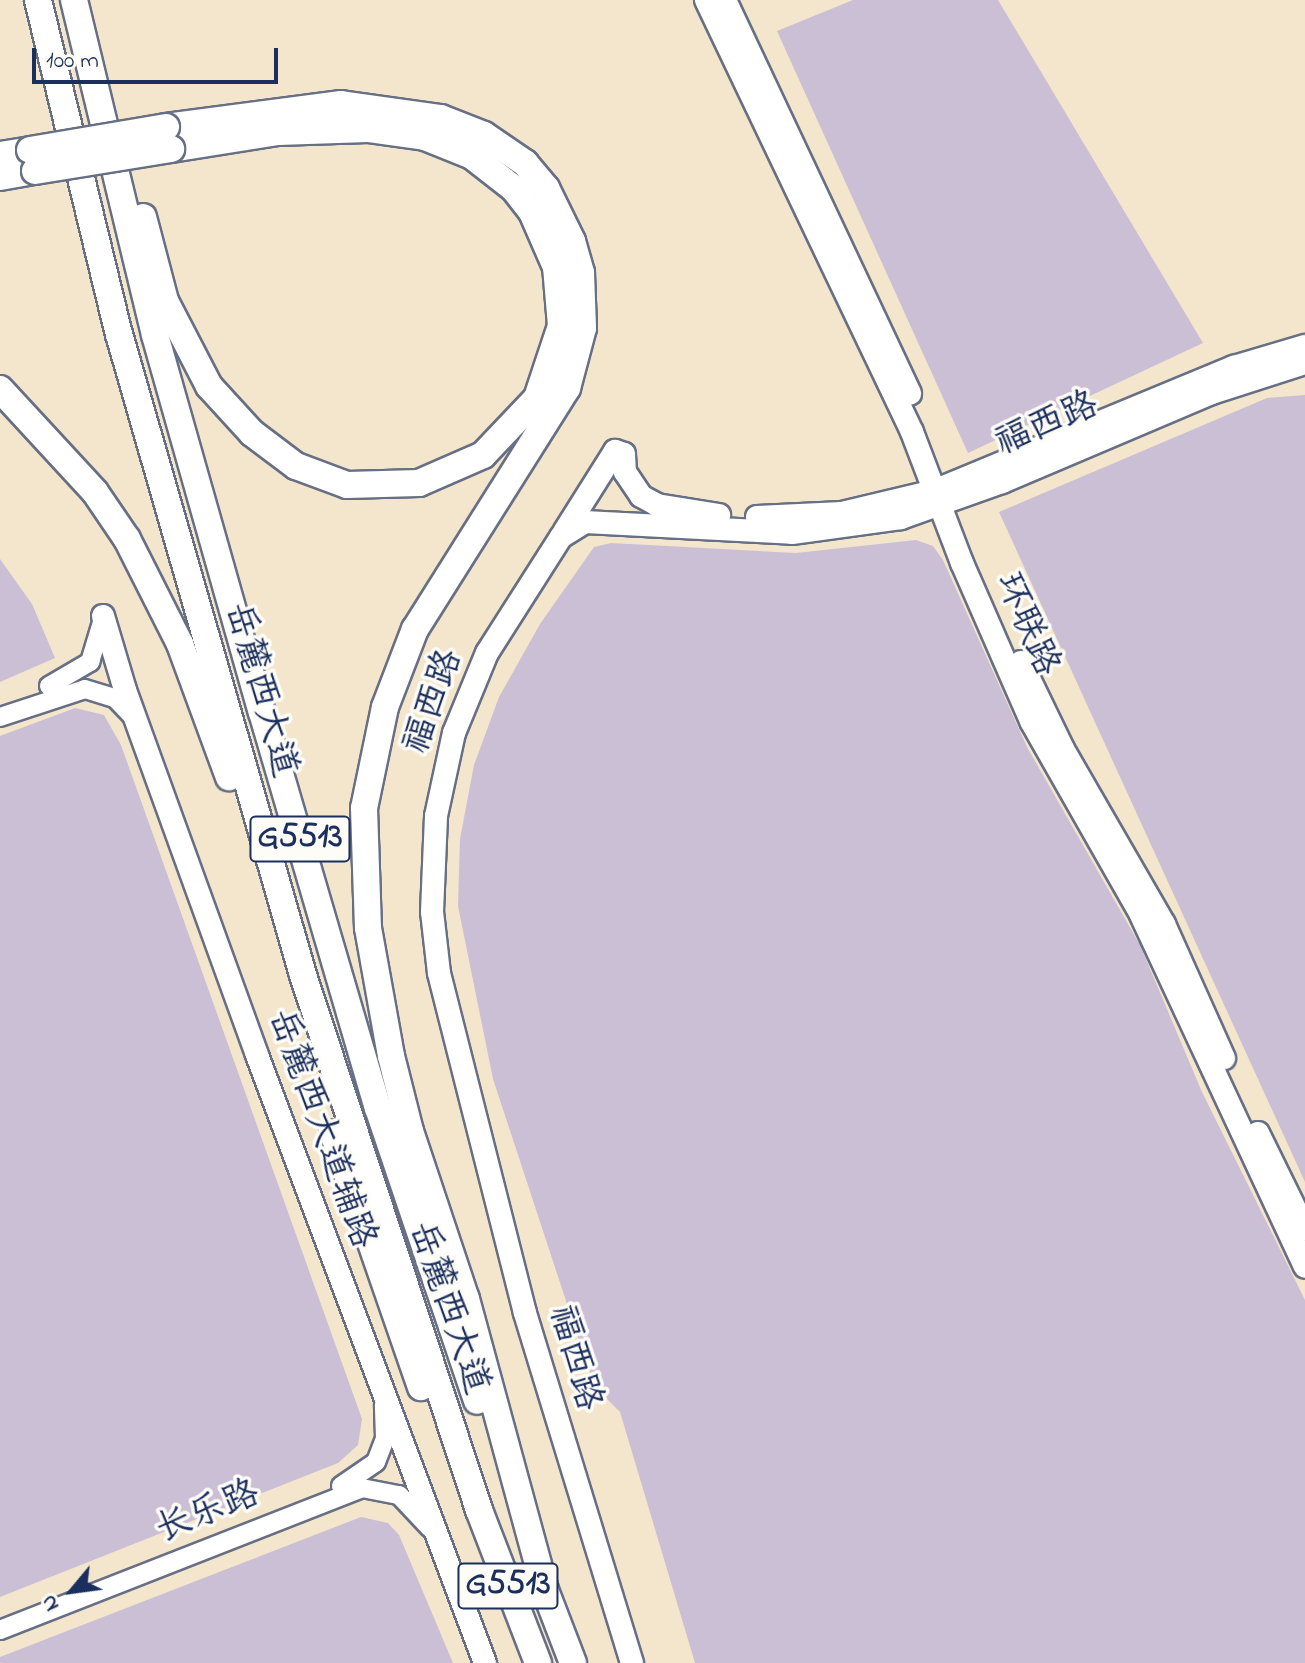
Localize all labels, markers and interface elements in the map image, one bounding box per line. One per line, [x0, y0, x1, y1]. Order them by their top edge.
scale bar [36, 32, 282, 82]
text: 100 m [46, 44, 99, 79]
street label: 福西路 [989, 384, 1105, 466]
street label: 环联路 [984, 567, 1068, 683]
street label: 岳麓西大道 [214, 598, 306, 782]
street label: 福西路 [395, 644, 473, 760]
road number: G5513 [248, 809, 352, 869]
street label: 岳麓西大道辅路 [258, 1003, 384, 1255]
street label: 岳麓西大道 [398, 1216, 498, 1400]
street label: 福西路 [538, 1300, 610, 1416]
street label: 长乐路 [150, 1473, 266, 1553]
north arrow [32, 1551, 112, 1631]
road number: G5513 [456, 1556, 560, 1616]
text: N [33, 1588, 69, 1617]

